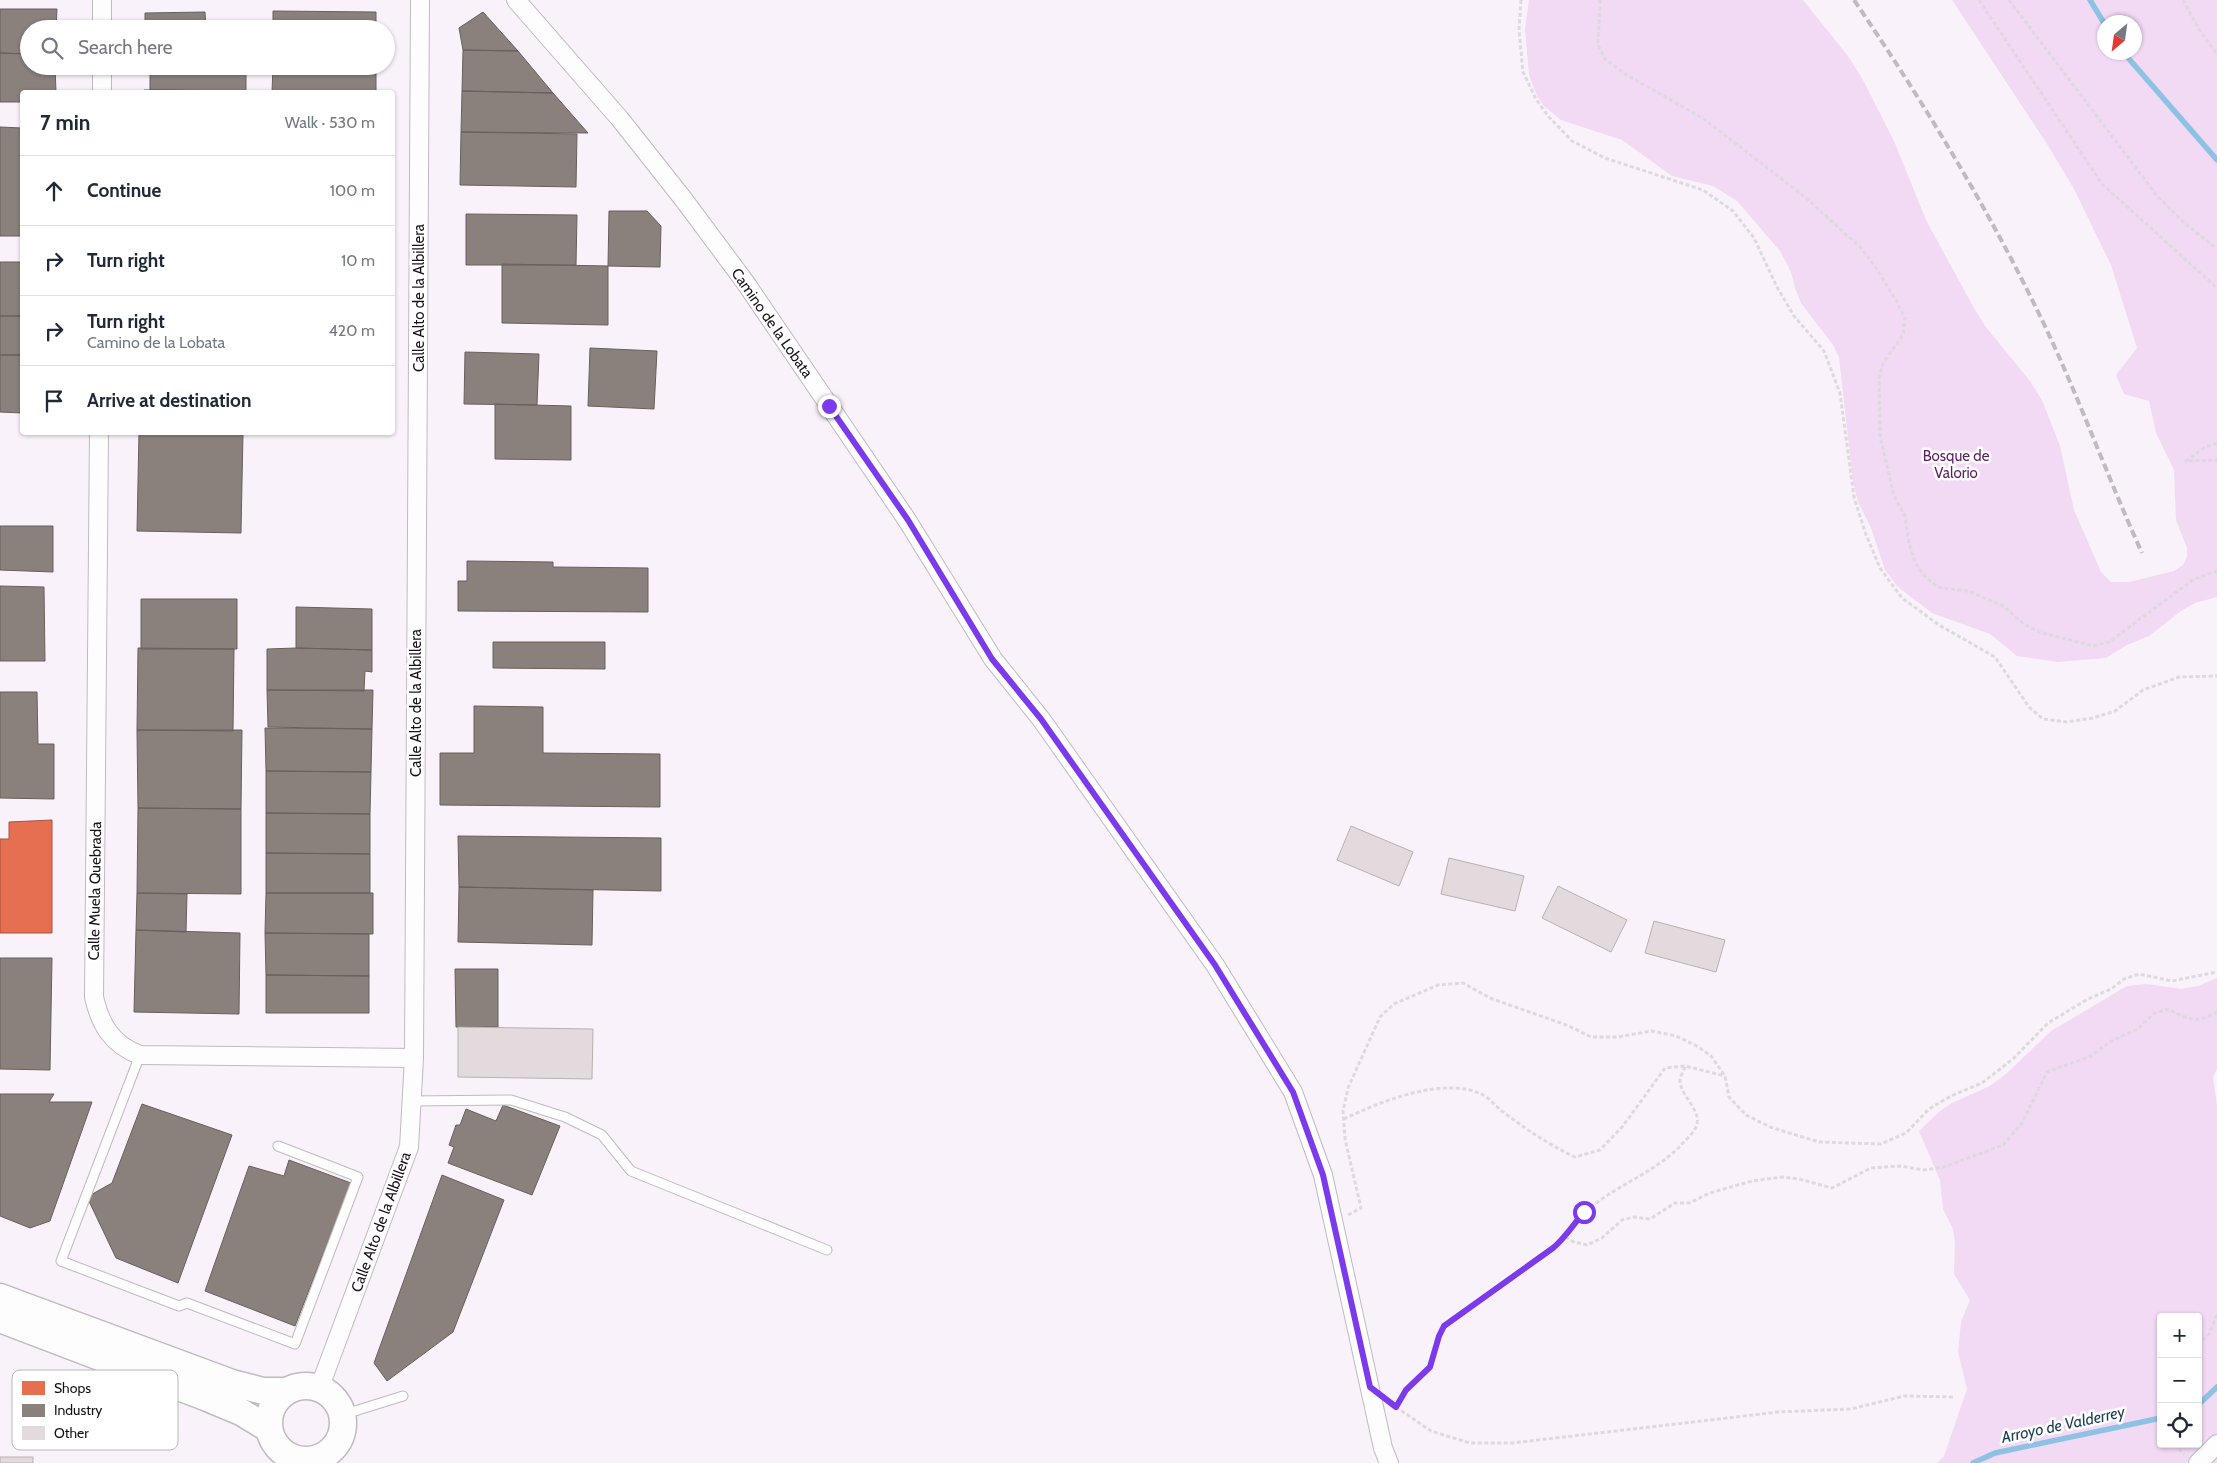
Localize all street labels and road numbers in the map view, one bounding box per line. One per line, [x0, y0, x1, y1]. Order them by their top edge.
street label: Calle Alto de la Albillera [410, 223, 428, 372]
street label: Camino de la Lobata [727, 265, 817, 382]
street label: Calle Alto de la Albillera [407, 628, 425, 777]
street label: Calle Muela Quebrada [85, 821, 105, 961]
street label: Calle Alto de la Albillera [347, 1149, 415, 1295]

